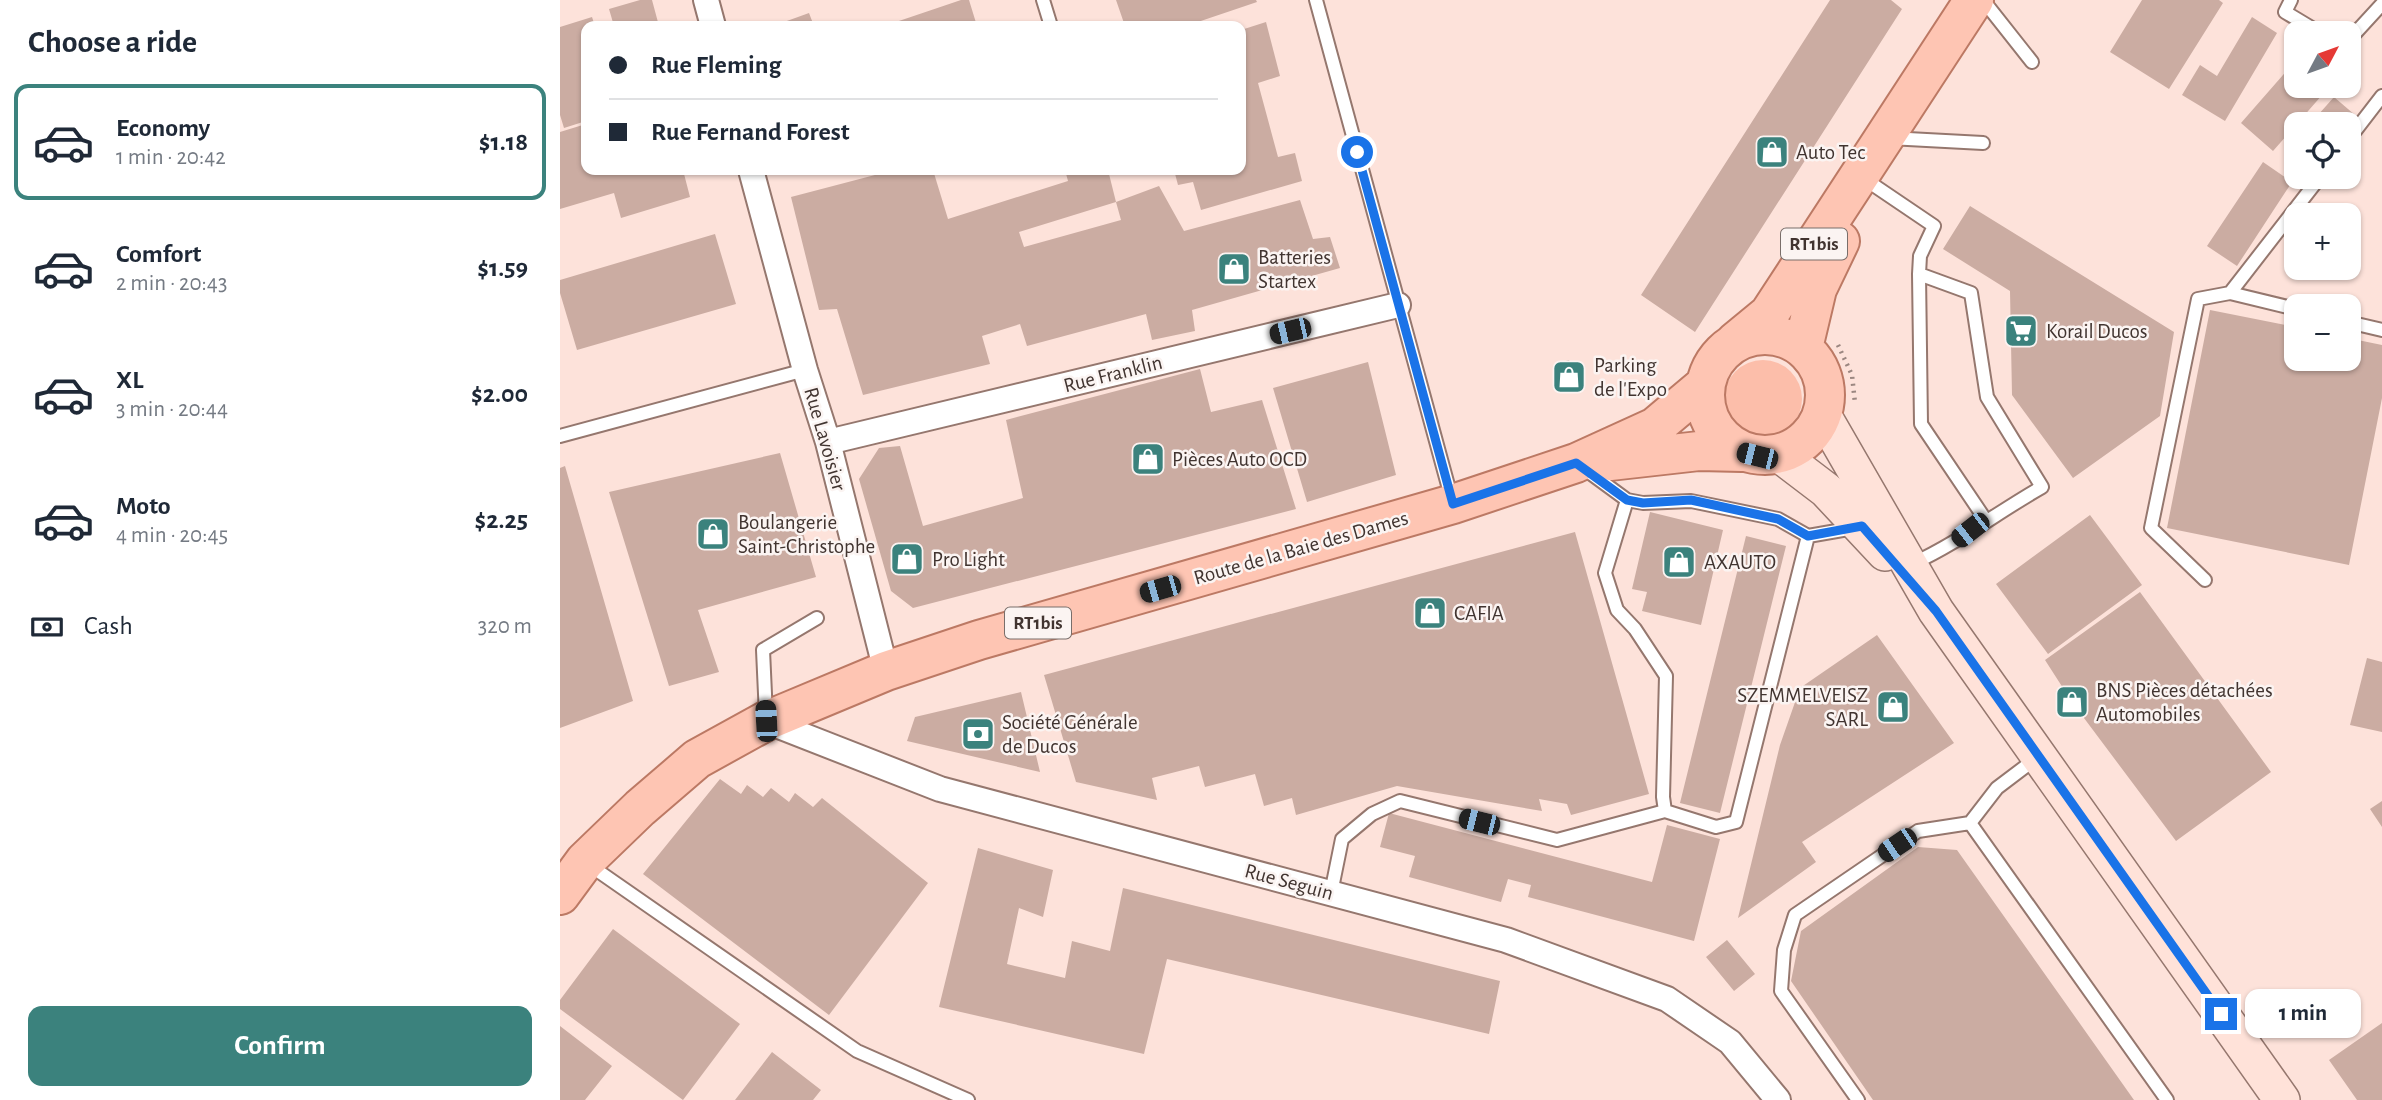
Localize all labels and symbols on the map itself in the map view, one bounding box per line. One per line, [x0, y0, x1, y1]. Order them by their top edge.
north arrow [2284, 21, 2361, 98]
shop icon: Auto Tec [1753, 133, 1791, 171]
route start [1341, 136, 1373, 168]
place label: Auto Tec [1796, 142, 1865, 163]
road number: RT1bis [1781, 228, 1847, 260]
place label: Batteries Startex [1258, 247, 1331, 292]
shop icon: Batteries Startex [1215, 250, 1253, 288]
supermarket icon: Korail Ducos [2002, 312, 2040, 350]
car [1268, 316, 1313, 346]
place label: Korail Ducos [2046, 321, 2148, 342]
street label: Rue Franklin [1061, 352, 1165, 396]
place label: Parking de l'Expo [1594, 355, 1667, 400]
shop icon: Parking de l'Expo [1550, 358, 1588, 396]
street label: Rue Lavoisier [800, 385, 850, 493]
shop icon: Pièces Auto OCD [1129, 440, 1167, 478]
car [1735, 441, 1780, 471]
place label: Pièces Auto OCD [1172, 449, 1307, 470]
street label: Route de la Baie des Dames [1191, 507, 1411, 589]
car [1947, 509, 1994, 551]
place label: Boulangerie Saint-Christophe [738, 512, 875, 557]
shop icon: Boulangerie Saint-Christophe [694, 515, 732, 553]
shop icon: Pro Light [888, 540, 926, 578]
shop icon: AXAUTO [1660, 543, 1698, 581]
place label: Pro Light [932, 549, 1005, 570]
place label: AXAUTO [1704, 552, 1776, 573]
car [1137, 573, 1184, 605]
shop icon: CAFIA [1411, 594, 1449, 632]
place label: CAFIA [1454, 603, 1504, 624]
road number: RT1bis [1005, 608, 1071, 638]
place label: BNS Pièces détachées Automobiles [2096, 680, 2273, 725]
shop icon: BNS Pièces détachées Automobiles [2053, 683, 2091, 721]
place label: SZEMMELVEISZ SARL [1737, 685, 1868, 730]
shop icon: SZEMMELVEISZ SARL [1874, 688, 1912, 726]
car [755, 699, 778, 743]
place label: Société Générale de Ducos [1002, 712, 1138, 757]
bank icon: Société Générale de Ducos [959, 715, 997, 753]
car [1457, 807, 1502, 837]
car [1874, 825, 1921, 865]
street label: Rue Seguin [1242, 860, 1336, 904]
callout: 1 min [2246, 990, 2361, 1038]
route end [2205, 998, 2237, 1030]

